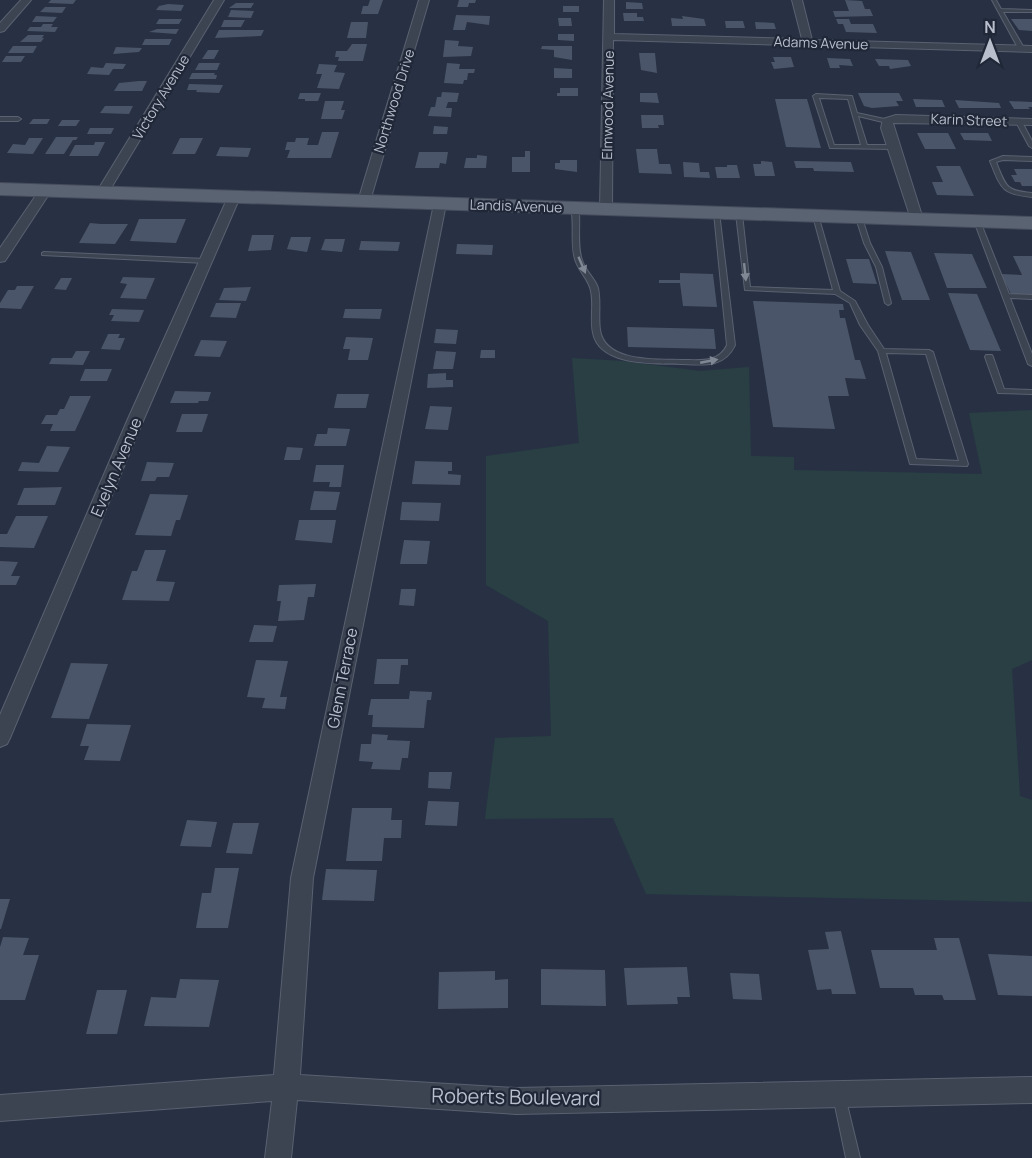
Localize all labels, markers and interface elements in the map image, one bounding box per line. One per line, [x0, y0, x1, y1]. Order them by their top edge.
north arrow [960, 12, 1020, 72]
text: N [984, 16, 996, 38]
street label: Adams Avenue [773, 31, 869, 54]
street label: Northwood Drive [369, 47, 418, 155]
street label: Elmwood Avenue [597, 50, 618, 160]
street label: Victory Avenue [128, 51, 193, 143]
street label: Karin Street [930, 109, 1008, 130]
street label: Landis Avenue [469, 194, 563, 217]
one-way arrow [577, 257, 587, 275]
one-way arrow [740, 262, 750, 281]
one-way arrow [700, 356, 719, 365]
street label: Evelyn Avenue [85, 414, 147, 520]
street label: Glenn Terrace [321, 626, 363, 730]
street label: Roberts Boulevard [431, 1082, 601, 1111]

